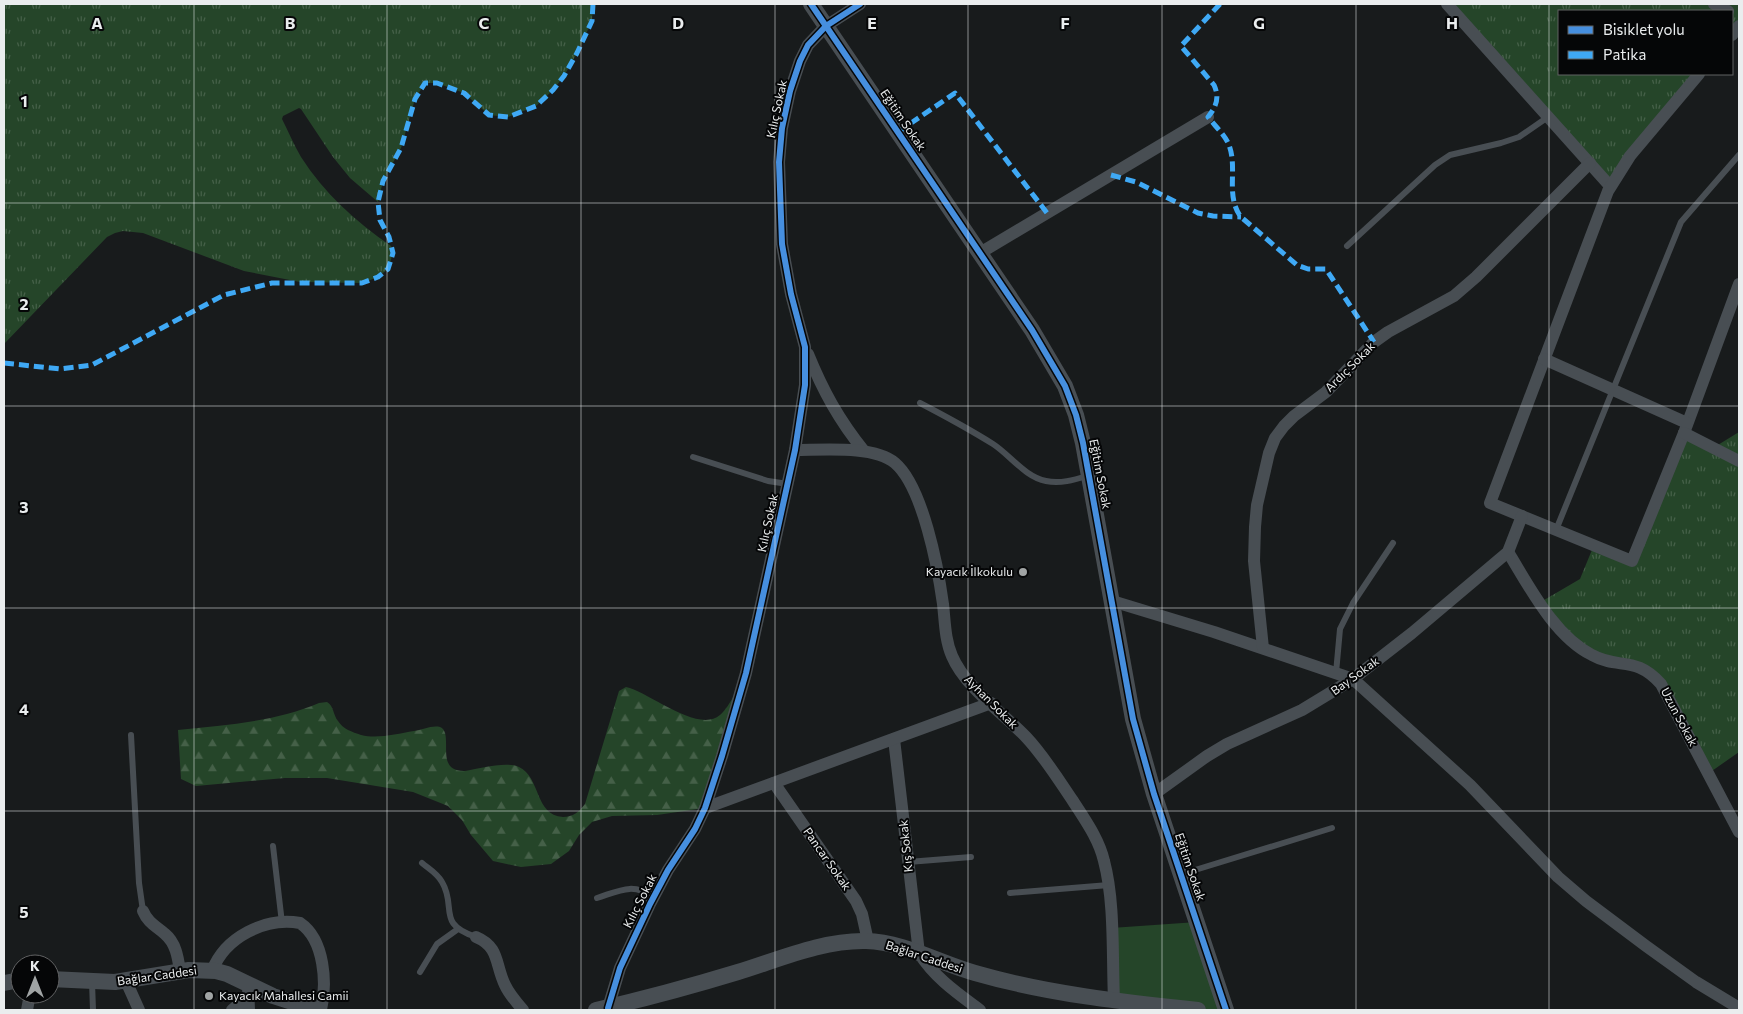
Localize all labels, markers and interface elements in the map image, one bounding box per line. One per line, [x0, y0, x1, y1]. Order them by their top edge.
legend [1558, 10, 1733, 75]
text: A [91, 13, 103, 32]
text: B [285, 13, 296, 32]
text: C [479, 13, 490, 32]
text: D [672, 13, 684, 32]
text: E [867, 13, 877, 32]
text: F [1060, 13, 1070, 32]
text: G [1253, 13, 1265, 32]
text: H [1446, 13, 1458, 32]
text: Bisiklet yolu [1603, 20, 1685, 38]
text: Patika [1603, 45, 1646, 63]
street label: Kılıç Sokak [763, 78, 789, 139]
street label: Eğitim Sokak [878, 86, 930, 153]
text: 1 [20, 91, 28, 110]
text: 2 [19, 294, 29, 313]
street label: Ardıç Sokak [1322, 338, 1377, 394]
street label: Eğitim Sokak [1087, 438, 1115, 510]
street label: Kılıç Sokak [754, 492, 780, 553]
text: 3 [19, 497, 29, 516]
place label: Kayacık İlkokulu [926, 564, 1013, 578]
marker: Kayacık İlkokulu [1017, 566, 1029, 578]
street label: Bay Sokak [1328, 653, 1382, 697]
street label: Ayhan Sokak [962, 672, 1022, 731]
street label: Uzun Sokak [1659, 685, 1701, 749]
text: 4 [19, 699, 29, 718]
street label: Kış Sokak [895, 819, 915, 873]
street label: Pancar Sokak [801, 824, 855, 893]
street label: Eğitim Sokak [1173, 831, 1209, 903]
street label: Kılıç Sokak [619, 871, 659, 930]
text: 5 [19, 902, 29, 921]
street label: Bağlar Caddesi [884, 937, 965, 975]
north arrow [10, 954, 60, 1004]
text: K [30, 957, 40, 974]
street label: Bağlar Caddesi [116, 962, 198, 988]
place label: Kayacık Mahallesi Camii [219, 988, 349, 1002]
marker: Kayacık Mahallesi Camii [203, 990, 215, 1002]

